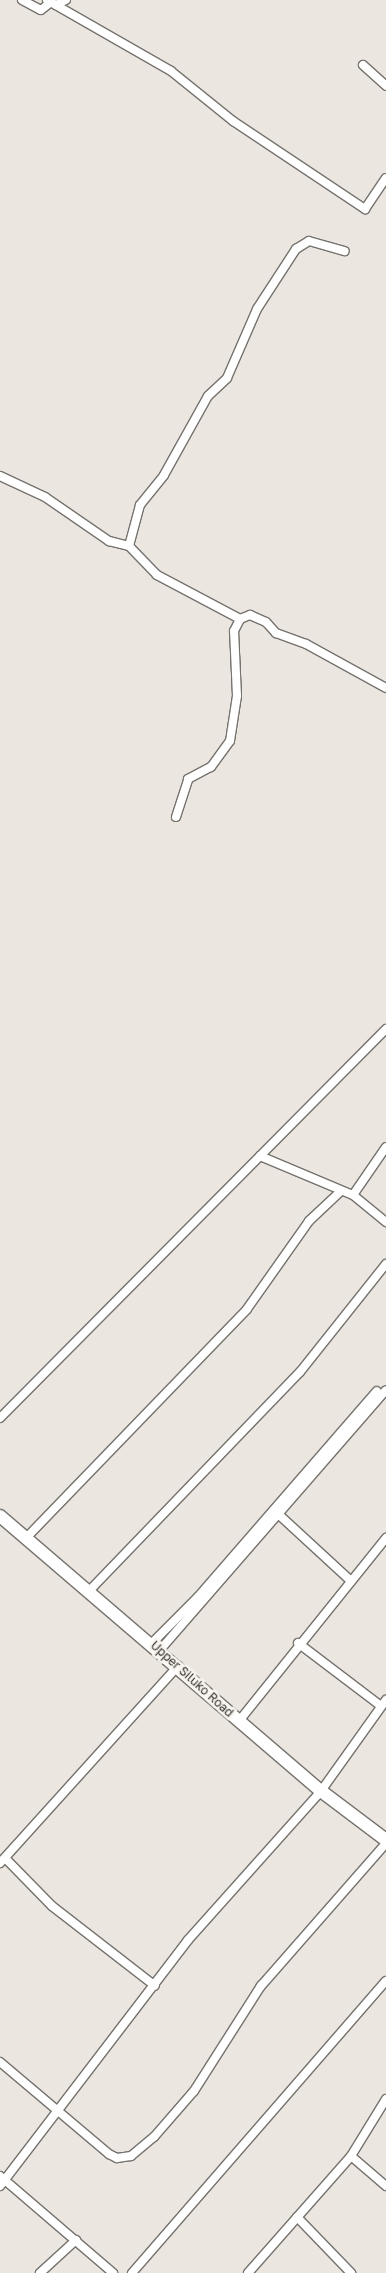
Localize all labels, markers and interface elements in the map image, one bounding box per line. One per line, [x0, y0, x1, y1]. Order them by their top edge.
street label: Upper Siluko Road [148, 1638, 236, 1720]

